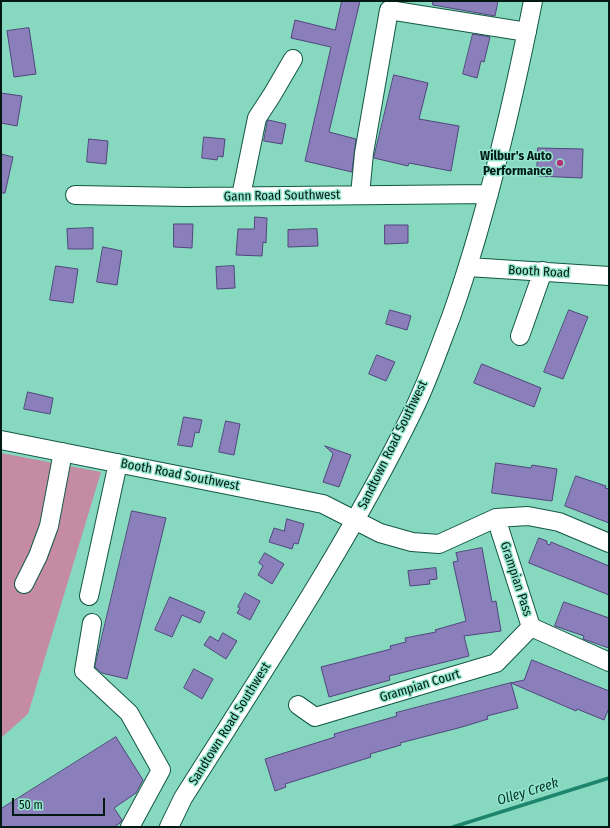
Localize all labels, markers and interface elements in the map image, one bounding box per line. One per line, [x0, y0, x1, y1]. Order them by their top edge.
place label: Wilbur's Auto Performance [480, 148, 552, 179]
marker: Wilbur's Auto Performance [555, 158, 565, 168]
street label: Gann Road Southwest [224, 187, 340, 205]
street label: Booth Road [508, 263, 570, 281]
street label: Sandtown Road Southwest [355, 378, 431, 512]
street label: Booth Road Southwest [119, 456, 241, 494]
street label: Grampian Pass [497, 540, 535, 618]
street label: Sandtown Road Southwest [186, 660, 274, 788]
street label: Grampian Court [378, 666, 462, 706]
water label: Olley Creek [495, 775, 561, 809]
scale bar [14, 790, 107, 816]
text: 50 m [19, 798, 43, 812]

